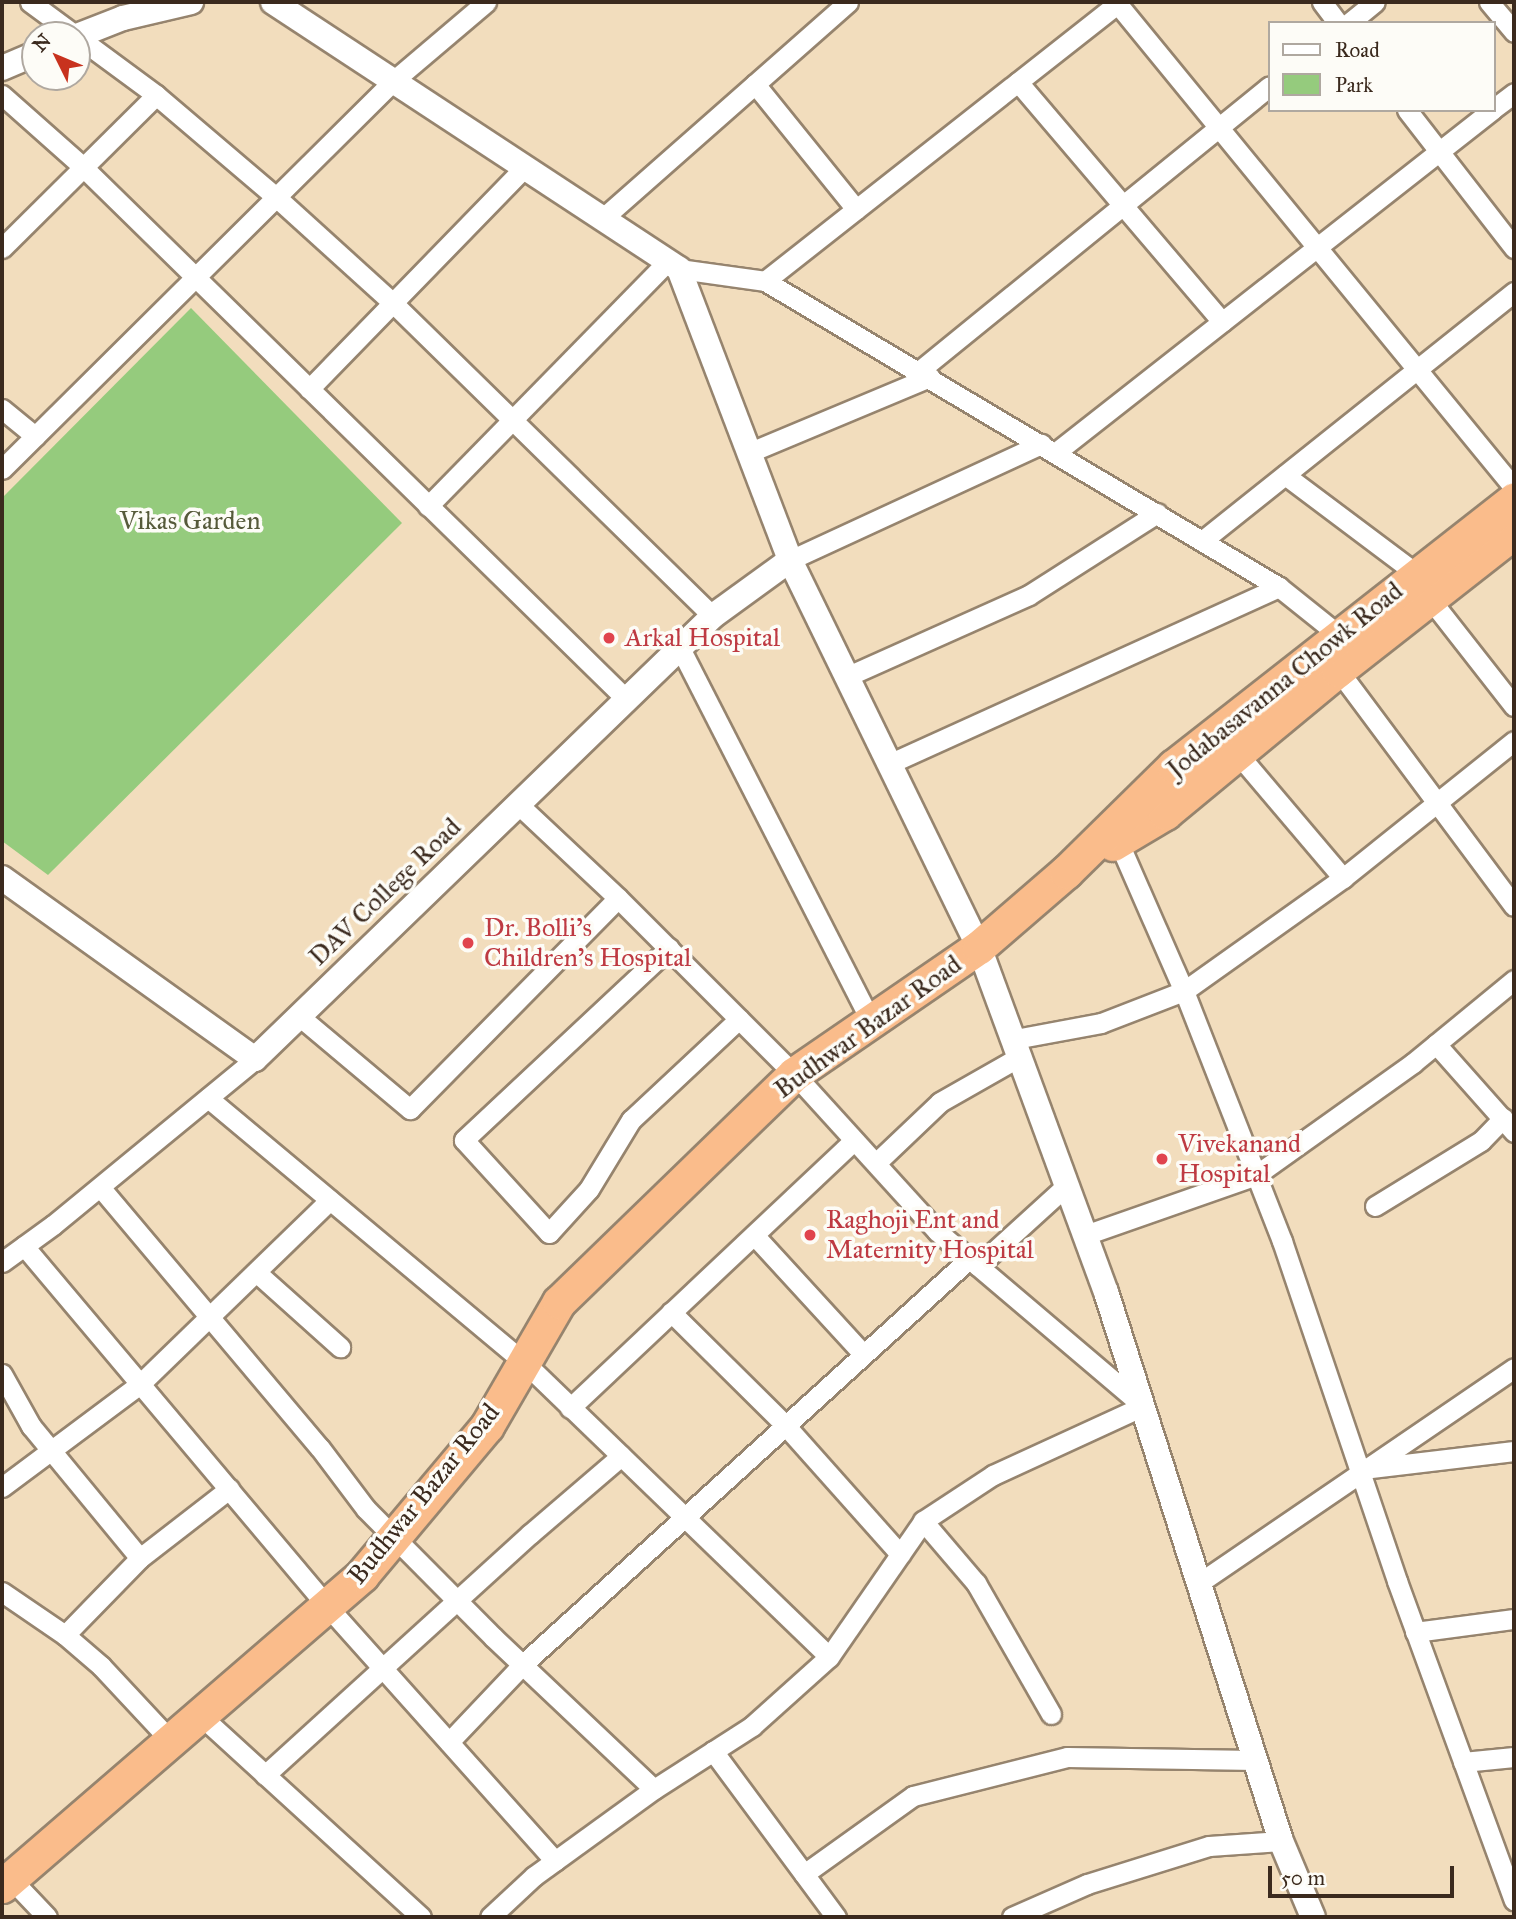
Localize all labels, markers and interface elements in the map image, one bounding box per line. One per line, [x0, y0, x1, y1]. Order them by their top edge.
north arrow [21, 21, 91, 91]
legend [1268, 21, 1495, 112]
text: N [28, 29, 56, 56]
text: Road [1335, 37, 1380, 63]
text: Park [1335, 72, 1373, 98]
park label: Vikas Garden [120, 505, 260, 537]
street label: Jodabasavanna Chowk Road [1161, 575, 1409, 785]
place label: Arkal Hospital [625, 622, 780, 654]
marker: Arkal Hospital [599, 628, 619, 648]
street label: DAV College Road [303, 812, 467, 972]
place label: Dr. Bolli's Children's Hospital [484, 912, 691, 974]
marker: Dr. Bolli's Children's Hospital [458, 933, 478, 953]
street label: Budhwar Bazar Road [768, 949, 968, 1105]
place label: Vivekanand Hospital [1178, 1128, 1301, 1190]
marker: Vivekanand Hospital [1152, 1149, 1172, 1169]
place label: Raghoji Ent and Maternity Hospital [826, 1204, 1034, 1266]
marker: Raghoji Ent and Maternity Hospital [800, 1225, 820, 1245]
street label: Budhwar Bazar Road [342, 1397, 506, 1591]
scale bar [1271, 1853, 1456, 1897]
text: 50 m [1281, 1865, 1325, 1891]

